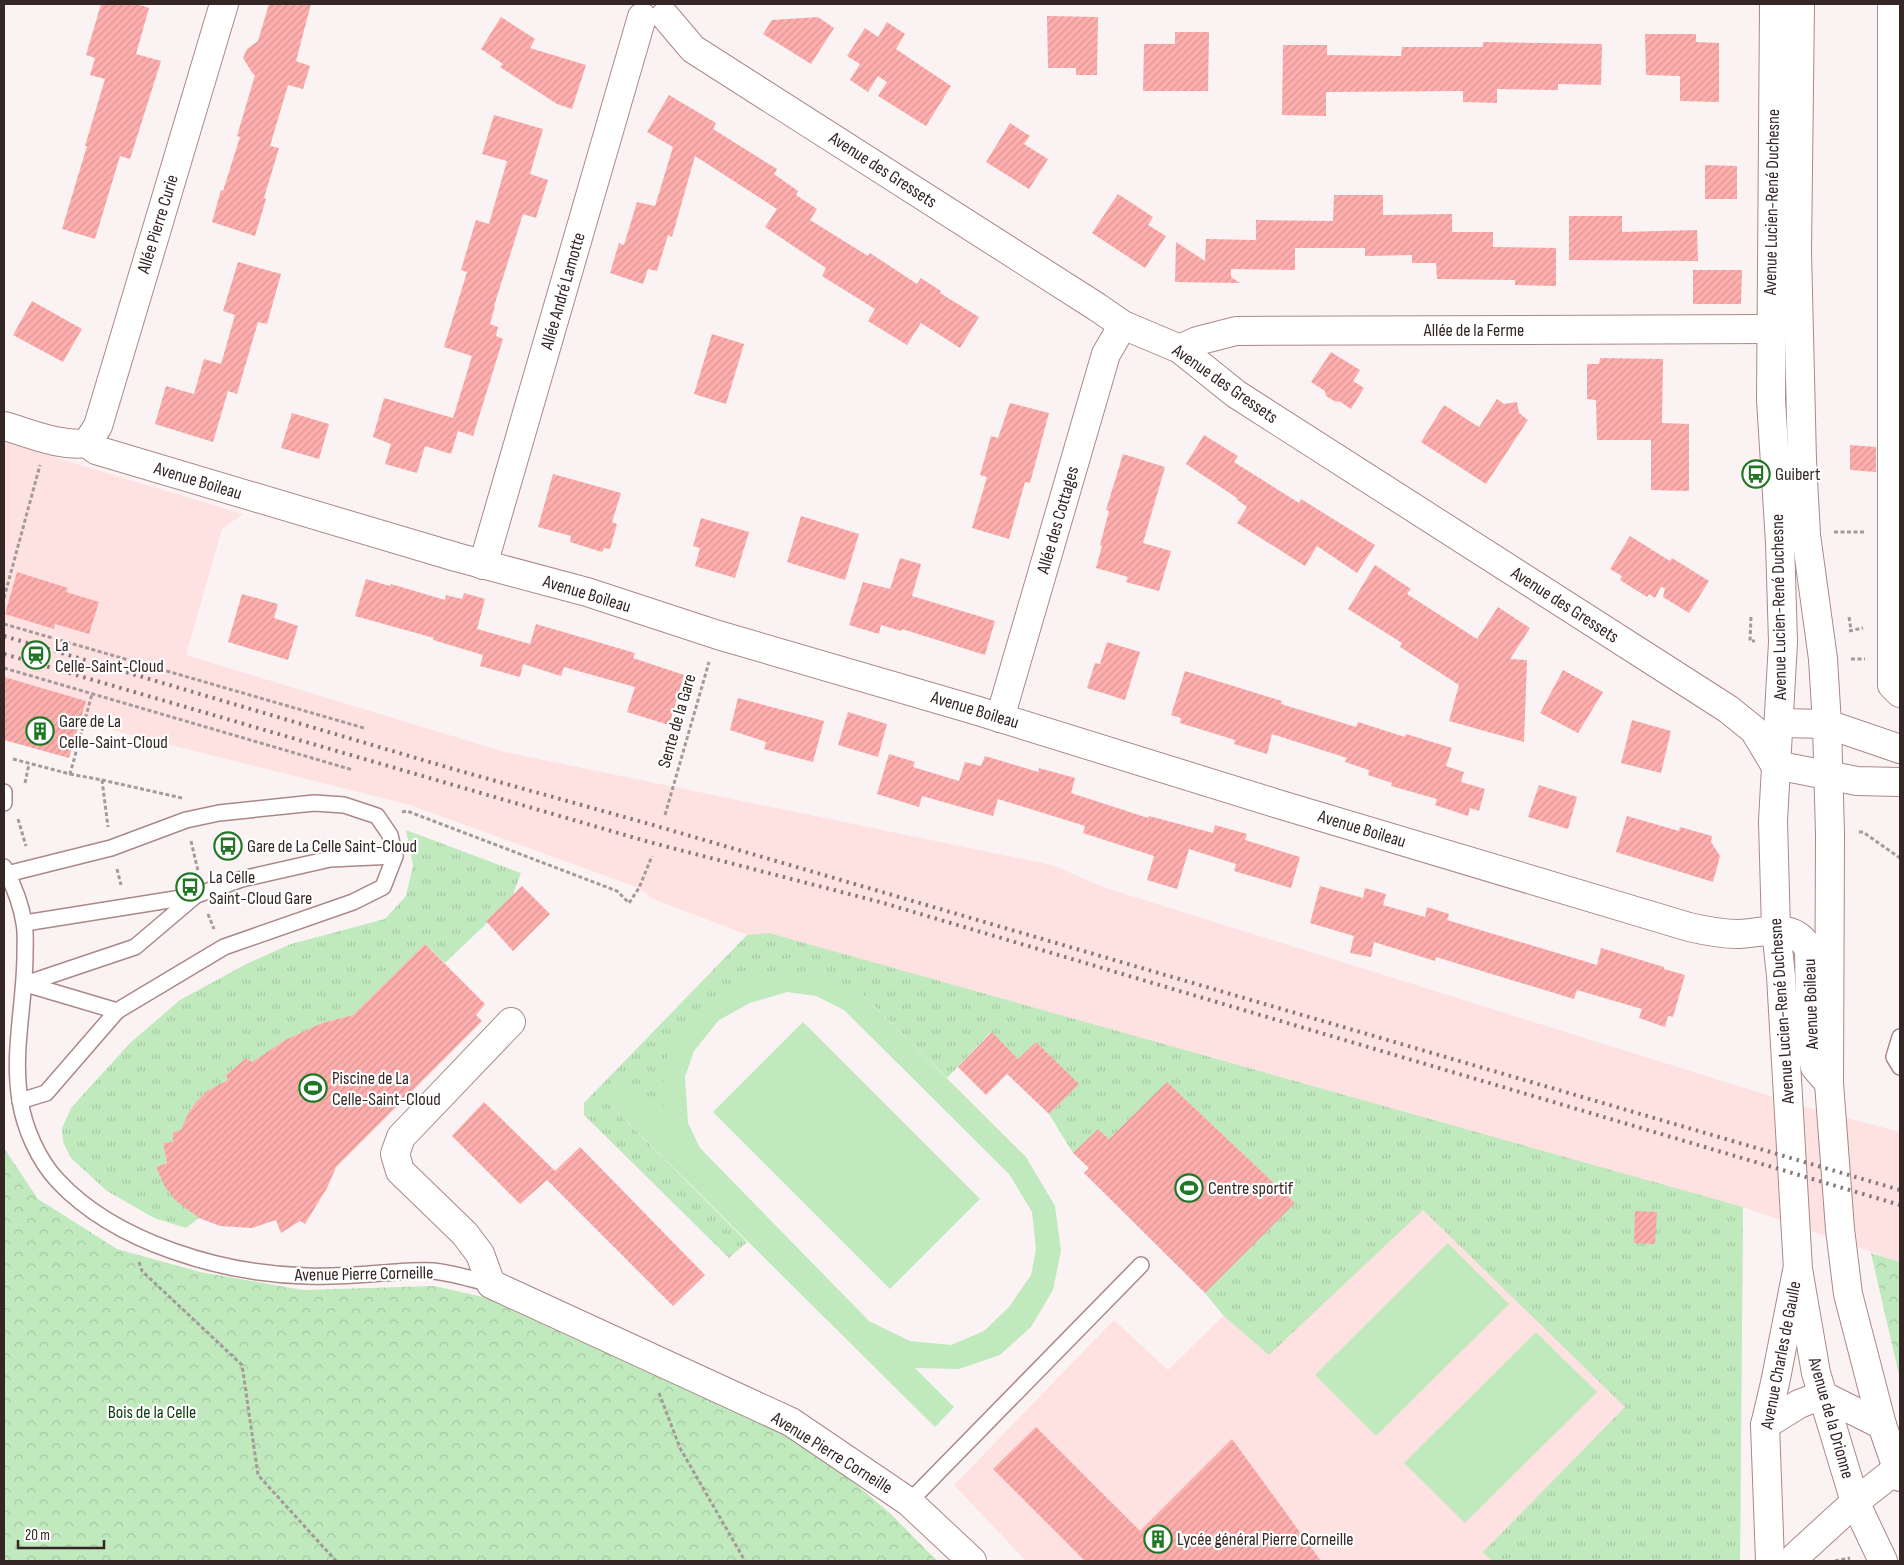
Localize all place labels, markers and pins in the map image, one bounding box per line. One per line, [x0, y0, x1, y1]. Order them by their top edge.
bus stop icon: Guibert [1741, 459, 1771, 489]
place label: Guibert [1775, 464, 1821, 485]
place label: La Celle-Saint-Cloud [55, 635, 164, 677]
station icon: La Celle-Saint-Cloud [21, 640, 51, 670]
place label: Gare de La Celle-Saint-Cloud [59, 711, 168, 753]
building icon: Gare de La Celle-Saint-Cloud [25, 716, 55, 746]
bus stop icon: Gare de La Celle Saint-Cloud [213, 831, 243, 861]
place label: Gare de La Celle Saint-Cloud [247, 836, 417, 857]
place label: La Celle Saint-Cloud Gare [209, 867, 312, 909]
bus stop icon: La Celle Saint-Cloud Gare [175, 872, 205, 902]
place label: Piscine de La Celle-Saint-Cloud [332, 1068, 441, 1110]
sports icon: Piscine de La Celle-Saint-Cloud [298, 1073, 328, 1103]
sports icon: Centre sportif [1174, 1173, 1204, 1203]
place label: Centre sportif [1208, 1178, 1294, 1199]
building icon: Lycée général Pierre Corneille [1143, 1524, 1173, 1554]
place label: Lycée général Pierre Corneille [1177, 1529, 1354, 1550]

